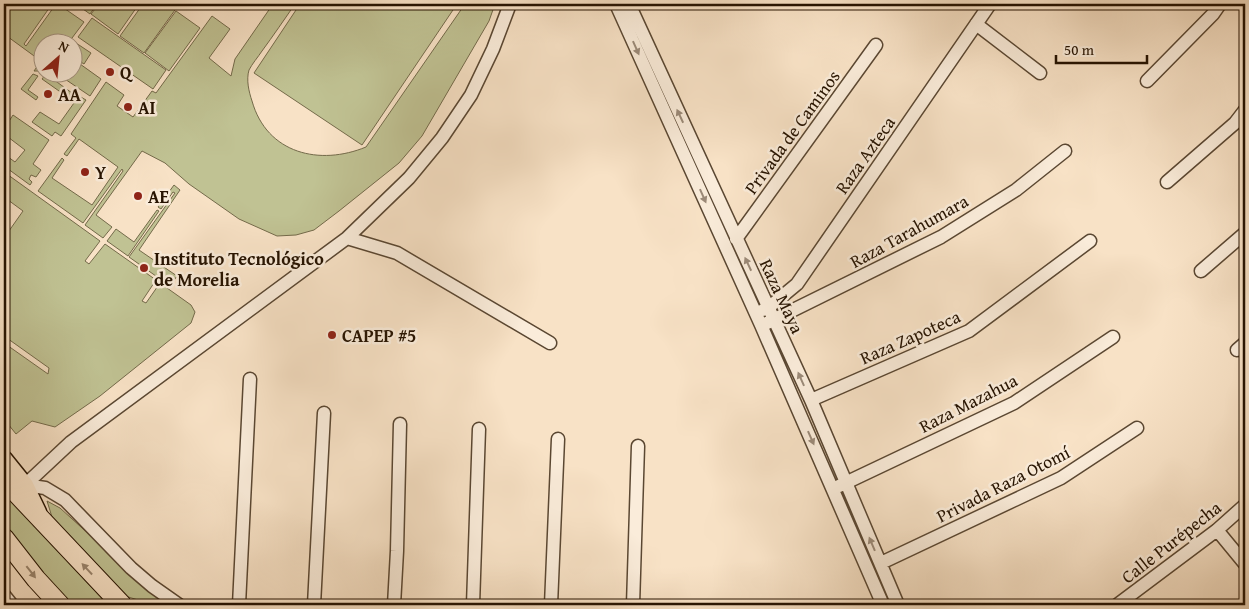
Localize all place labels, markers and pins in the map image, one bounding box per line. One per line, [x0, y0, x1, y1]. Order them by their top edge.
place label: Q [120, 59, 133, 86]
marker: Q [104, 66, 116, 78]
place label: AA [58, 81, 82, 108]
marker: AA [42, 88, 54, 100]
place label: AI [138, 94, 156, 121]
marker: AI [122, 101, 134, 113]
place label: Y [95, 159, 106, 186]
marker: Y [79, 166, 91, 178]
place label: AE [148, 183, 170, 210]
marker: AE [132, 190, 144, 202]
place label: Instituto Tecnológico de Morelia [154, 245, 324, 293]
marker: Instituto Tecnológico de Morelia [138, 262, 150, 274]
place label: CAPEP #5 [342, 322, 416, 349]
marker: CAPEP #5 [326, 329, 338, 341]

